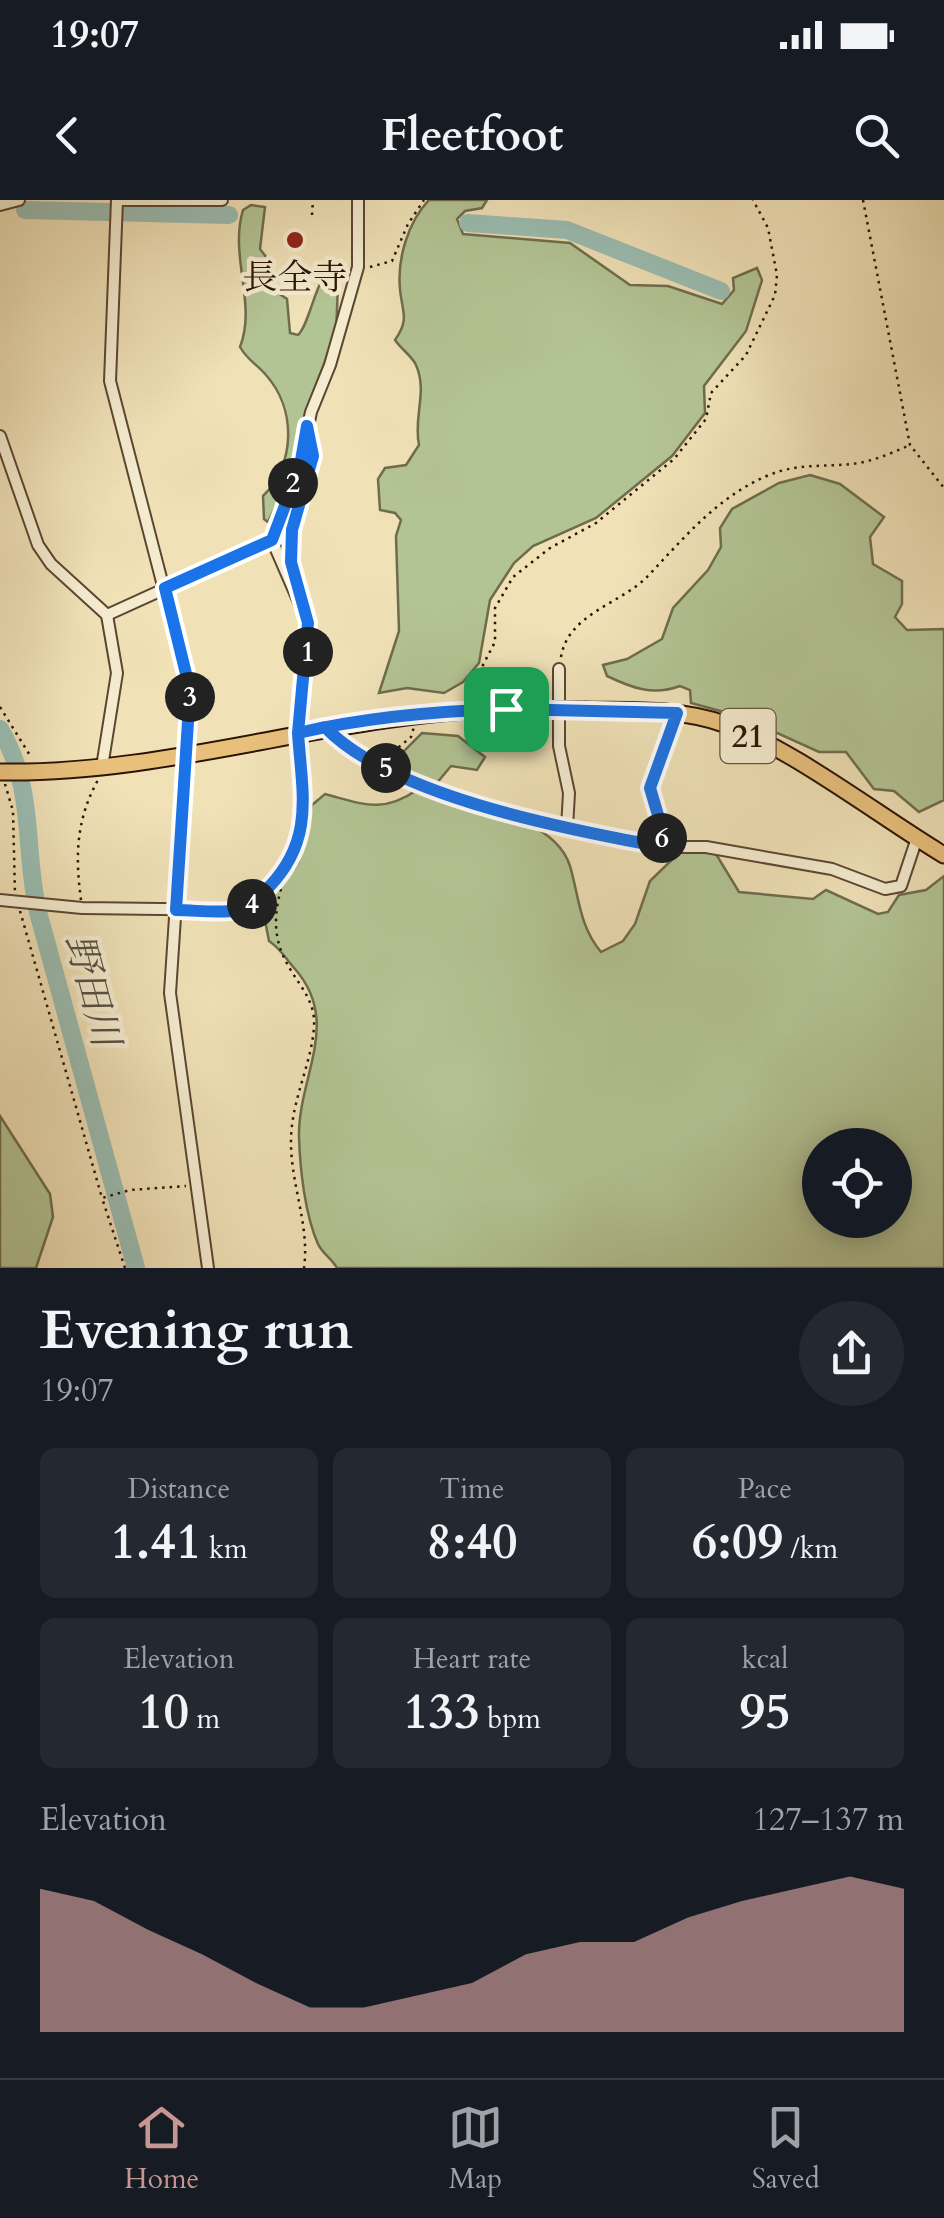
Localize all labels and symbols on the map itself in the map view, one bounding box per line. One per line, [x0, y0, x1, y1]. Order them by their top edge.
marker: 長全寺 [284, 229, 306, 251]
place label: 長全寺 [242, 254, 348, 302]
pin: 2 [268, 458, 318, 508]
pin: 1 [283, 627, 333, 677]
pin [464, 667, 549, 752]
pin: 3 [165, 672, 215, 722]
road number: 21 [720, 709, 776, 763]
pin: 5 [361, 743, 411, 793]
pin: 6 [637, 813, 687, 863]
pin: 4 [227, 879, 277, 929]
water label: 野田川 [52, 928, 133, 1056]

